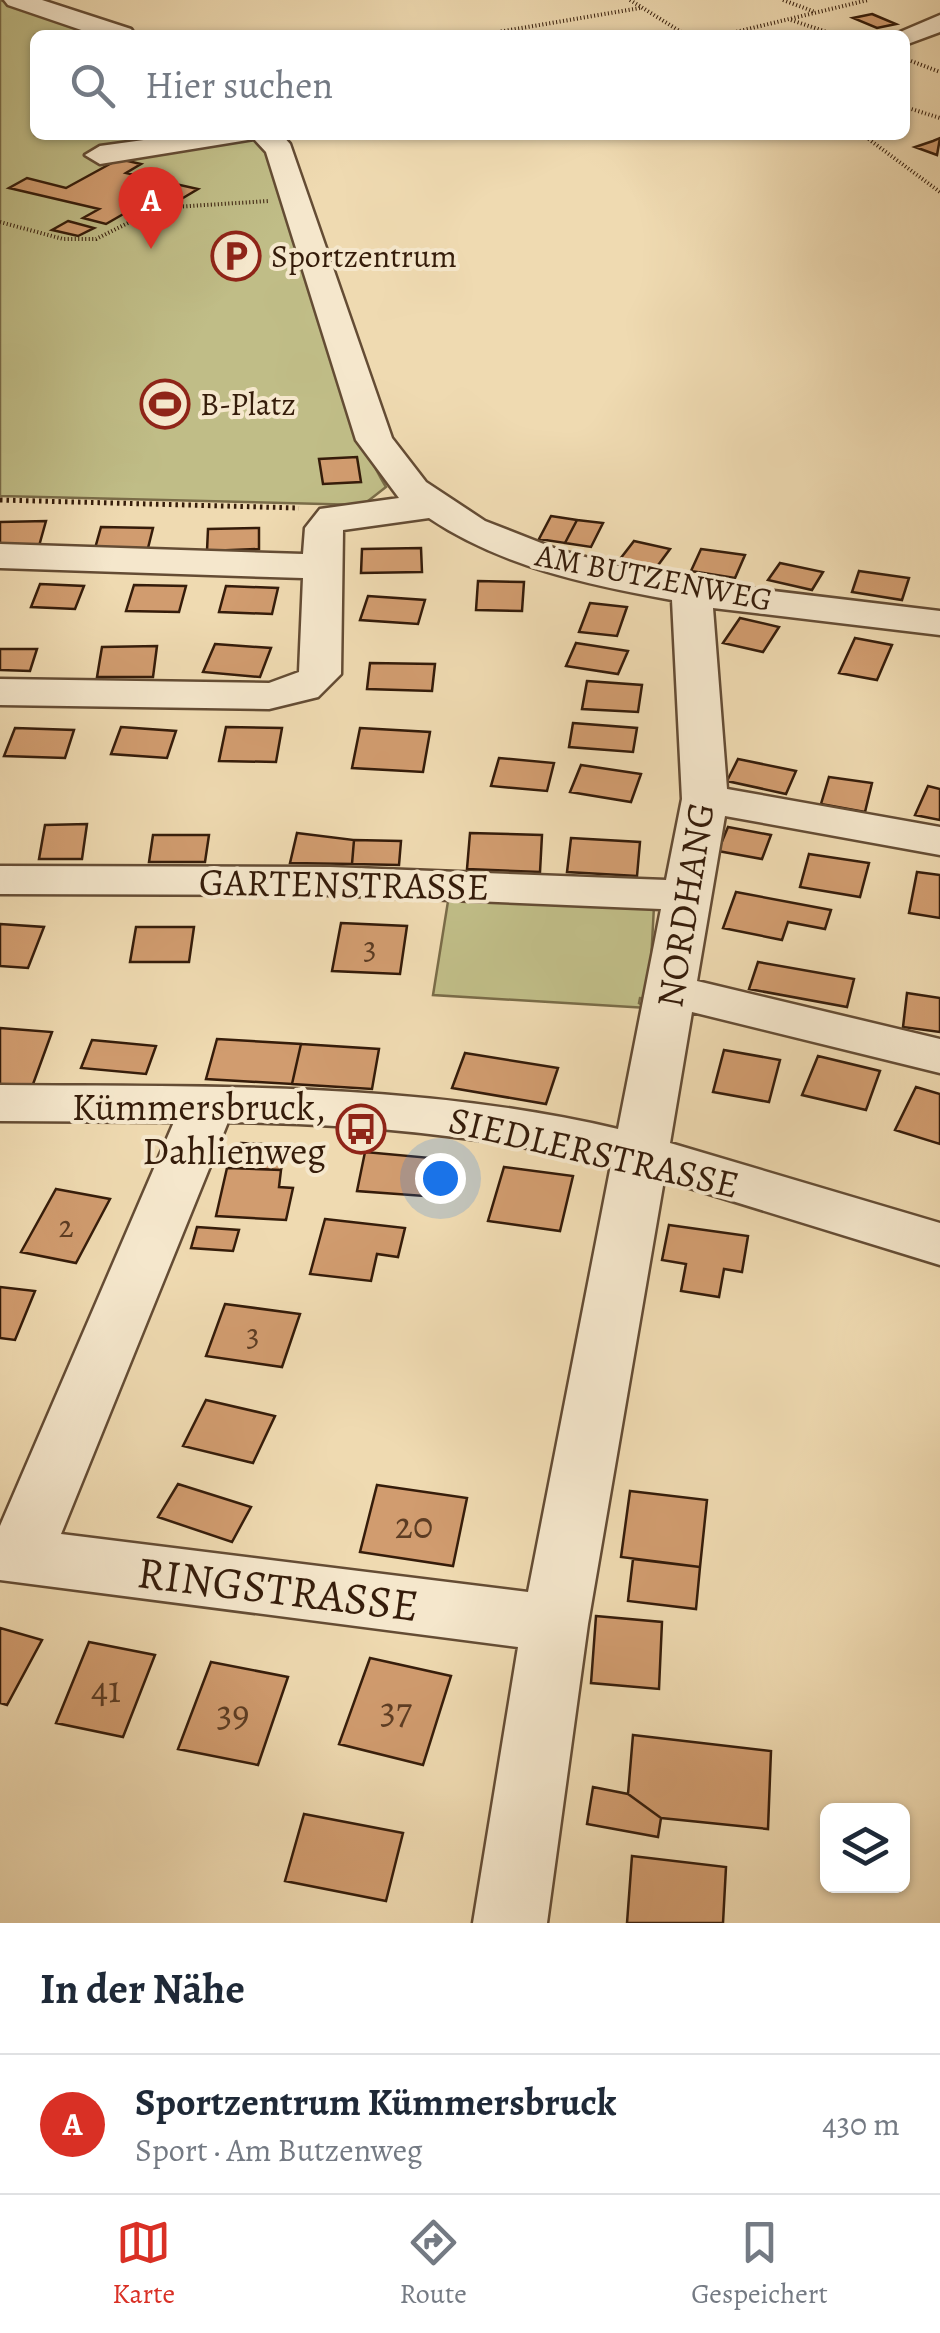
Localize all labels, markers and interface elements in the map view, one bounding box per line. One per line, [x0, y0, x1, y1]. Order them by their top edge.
search box [30, 30, 910, 140]
icon: search [65, 58, 120, 113]
text: Hier suchen [145, 59, 333, 111]
pin: A [118, 166, 184, 249]
parking icon: Sportzentrum [210, 230, 262, 282]
place label: Sportzentrum [271, 234, 457, 278]
sports icon: B-Platz [139, 378, 191, 430]
place label: B-Platz [200, 382, 296, 426]
street label: AM BUTZENWEG [531, 532, 776, 621]
street label: NORDHANG [643, 799, 727, 1011]
street label: GARTENSTRASSE [198, 855, 490, 913]
house number: 3 [363, 926, 377, 970]
place label: Kümmersbruck, Dahlienweg [72, 1081, 326, 1177]
street label: SIEDLERSTRASSE [444, 1093, 744, 1211]
bus stop icon: Kümmersbruck, Dahlienweg [335, 1103, 387, 1155]
your location [415, 1153, 466, 1204]
house number: 2 [58, 1204, 74, 1248]
house number: 3 [246, 1313, 260, 1357]
house number: 20 [395, 1499, 433, 1551]
street label: RINGSTRASSE [134, 1541, 422, 1637]
house number: 41 [91, 1663, 121, 1715]
house number: 37 [380, 1684, 412, 1736]
house number: 39 [216, 1687, 250, 1739]
map controls [820, 1803, 910, 1893]
button: layers [820, 1803, 910, 1893]
text: In der Nähe [40, 1960, 245, 2017]
text: Sportzentrum Kümmersbruck [135, 2076, 616, 2128]
text: A [62, 2102, 83, 2146]
text: 430 m [822, 2102, 900, 2146]
text: Sport · Am Butzenweg [135, 2128, 423, 2172]
tab: Karte [112, 2215, 175, 2313]
tab: Route [400, 2215, 467, 2313]
tab: Gespeichert [691, 2215, 828, 2313]

